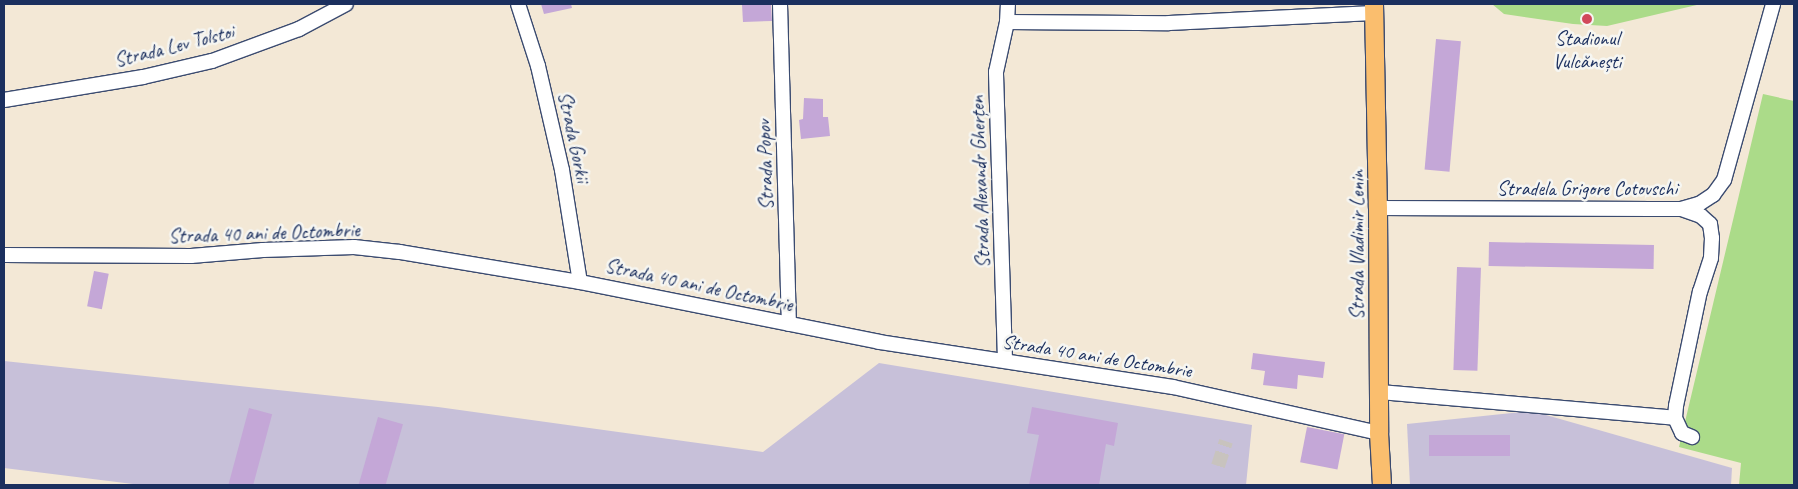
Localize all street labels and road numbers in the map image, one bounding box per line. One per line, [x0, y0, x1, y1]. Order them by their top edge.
street label: Strada Lev Tolstoi [112, 20, 236, 72]
street label: Strada Gorkii [553, 89, 595, 185]
street label: Strada Alexandr Gherțen [965, 96, 995, 268]
street label: Strada Popov [751, 119, 779, 211]
street label: Strada Vladimir Lenin [1345, 170, 1369, 320]
street label: Stradela Grigore Cotovschi [1497, 176, 1677, 200]
street label: Strada 40 ani de Octombrie [169, 218, 359, 248]
street label: Strada 40 ani de Octombrie [604, 254, 794, 316]
street label: Strada 40 ani de Octombrie [1001, 329, 1193, 383]

